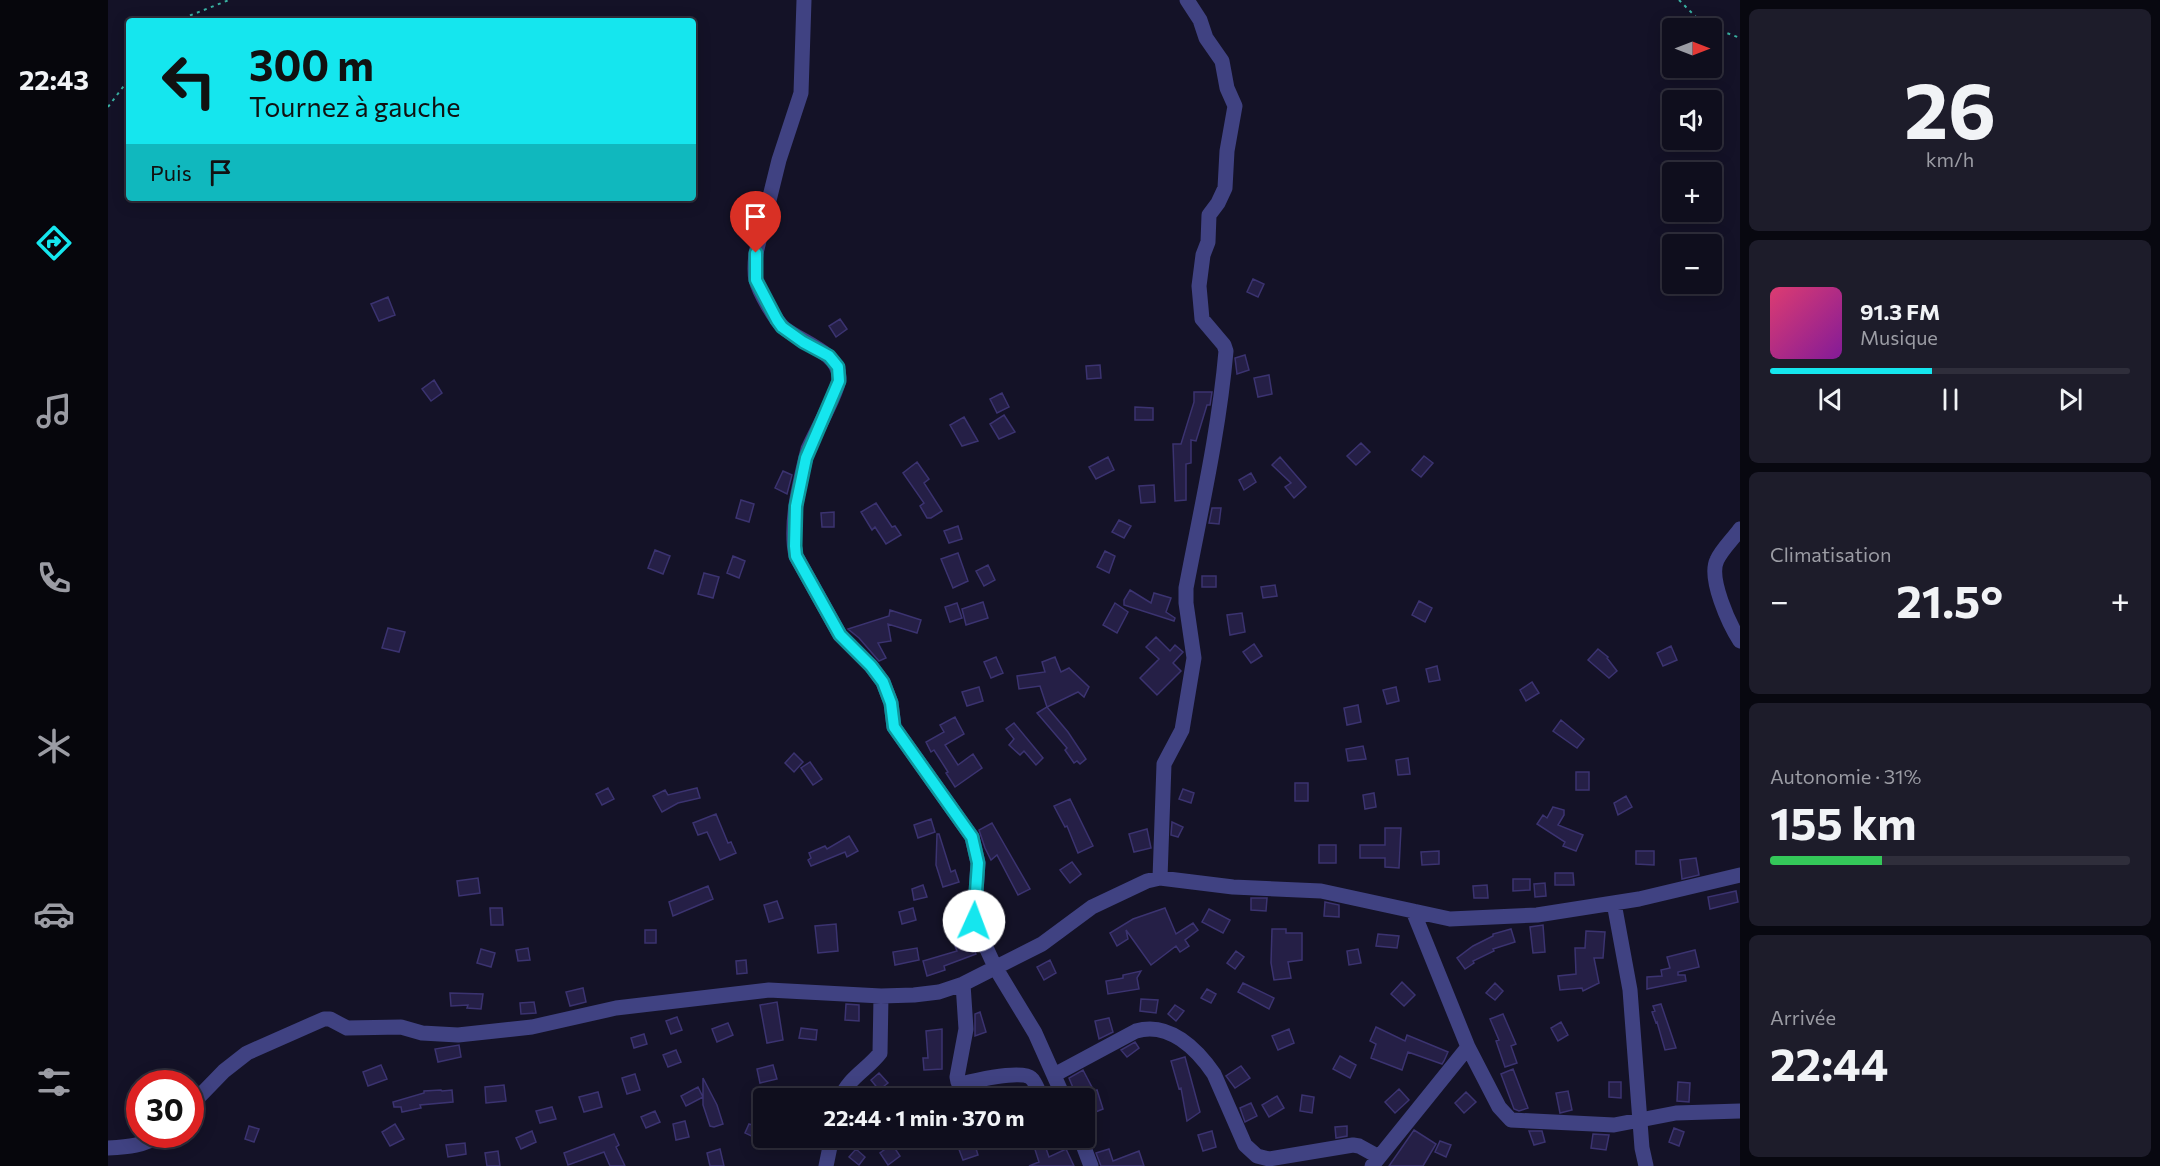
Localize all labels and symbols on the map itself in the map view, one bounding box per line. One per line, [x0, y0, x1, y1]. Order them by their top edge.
north arrow [1662, 18, 1722, 78]
pin [730, 191, 781, 253]
position arrow [942, 889, 1006, 953]
speed limit sign: 30 [126, 1070, 204, 1148]

